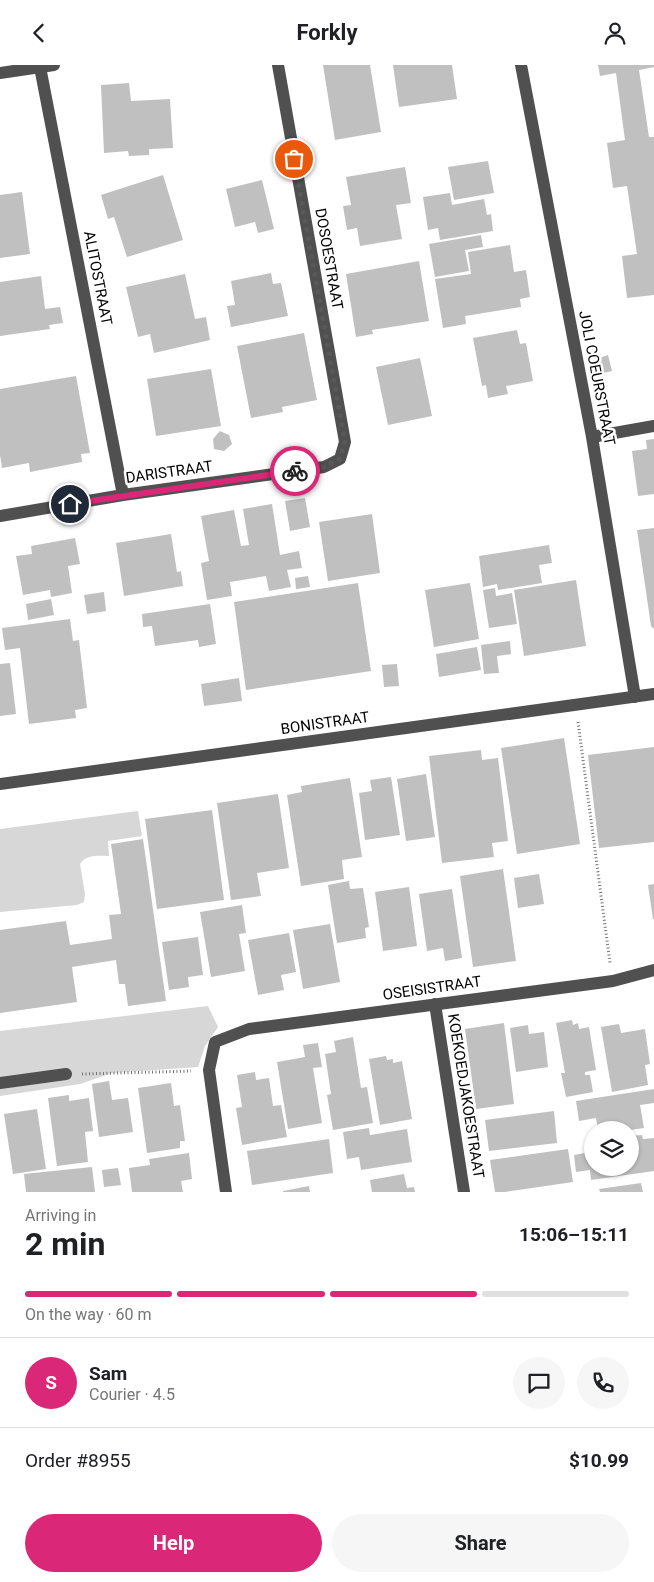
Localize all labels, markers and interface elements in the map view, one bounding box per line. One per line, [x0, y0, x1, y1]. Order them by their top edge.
icon: back [25, 19, 53, 47]
icon: person [601, 19, 629, 47]
text: Forkly [297, 20, 357, 45]
pin [273, 138, 315, 180]
icon: bag [280, 145, 308, 173]
street label: DOSOESTRAAT [311, 207, 347, 311]
street label: ALITOSTRAAT [80, 229, 116, 327]
street label: JOLI COEURSTRAAT [575, 309, 619, 447]
courier [270, 446, 320, 496]
street label: DARISTRAAT [124, 457, 214, 487]
icon: bike [281, 457, 309, 485]
pin [49, 483, 91, 525]
icon: home [56, 490, 84, 518]
street label: BONISTRAAT [280, 708, 370, 738]
street label: OSEISISTRAAT [381, 972, 483, 1004]
street label: KOEKOEDJAKOESTRAAT [444, 1012, 488, 1180]
map controls [584, 1121, 639, 1176]
button: layers [584, 1121, 639, 1176]
text: Arriving in [25, 1206, 96, 1225]
text: 15:06–15:11 [519, 1223, 629, 1246]
text: 2 min [25, 1225, 105, 1263]
text: On the way · 60 m [25, 1305, 152, 1324]
button: chat [513, 1357, 565, 1409]
button: phone [577, 1357, 629, 1409]
text: Sam [89, 1362, 127, 1385]
text: S [45, 1371, 57, 1394]
text: Courier · 4.5 [89, 1385, 175, 1404]
text: Order #8955 [25, 1449, 131, 1472]
text: $10.99 [569, 1449, 629, 1472]
button: Help [25, 1514, 322, 1572]
button: Share [332, 1514, 629, 1572]

